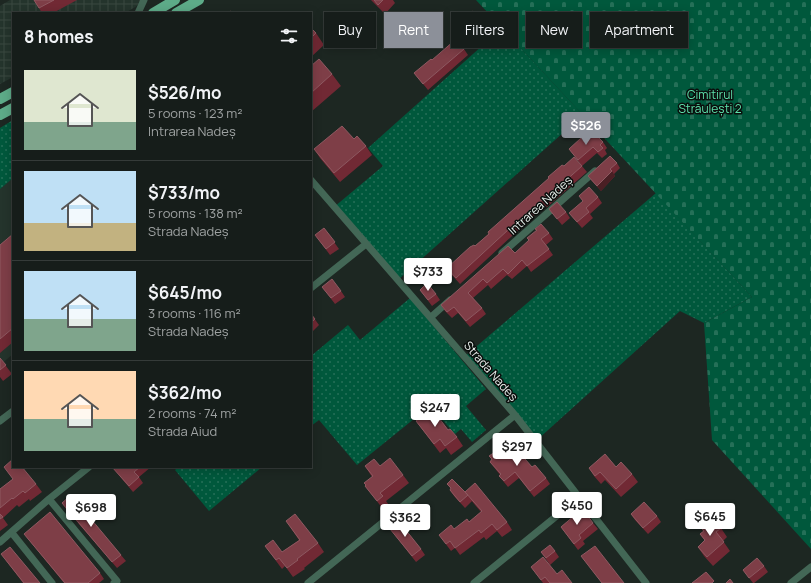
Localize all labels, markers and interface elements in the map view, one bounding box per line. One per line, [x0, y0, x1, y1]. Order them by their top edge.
chip: Buy [324, 12, 376, 48]
chip: Rent [384, 12, 443, 48]
chip: Filters [451, 12, 518, 48]
chip: New [526, 12, 582, 48]
chip: Apartment [590, 12, 688, 48]
text: 8 homes [24, 25, 94, 48]
icon: filters [278, 25, 300, 47]
text: $526/mo [148, 81, 221, 104]
icon: home [56, 86, 104, 134]
park label: Cimitirul Străulești 2 [678, 86, 742, 117]
text: 5 rooms · 123 m² [148, 104, 243, 122]
pin: $526 [562, 112, 610, 146]
text: $526 [570, 116, 602, 134]
text: Intrarea Nadeș [148, 122, 236, 140]
street label: Intrarea Nadeș [504, 172, 576, 238]
text: $733/mo [148, 181, 220, 204]
icon: home [56, 187, 104, 235]
text: 5 rooms · 138 m² [148, 204, 243, 222]
text: Strada Nadeș [148, 222, 229, 240]
pin: $733 [404, 258, 452, 292]
text: $733 [413, 262, 443, 280]
text: $645/mo [148, 281, 222, 304]
icon: home [56, 287, 104, 335]
text: 3 rooms · 116 m² [148, 304, 241, 322]
text: Strada Nadeș [148, 322, 229, 340]
street label: Strada Nadeș [460, 337, 522, 405]
text: $362/mo [148, 381, 222, 404]
icon: home [56, 387, 104, 435]
pin: $247 [411, 394, 459, 428]
text: $247 [420, 398, 450, 416]
text: 2 rooms · 74 m² [148, 404, 236, 422]
text: Strada Aiud [148, 422, 217, 440]
pin: $297 [493, 433, 541, 467]
text: $297 [502, 437, 532, 455]
pin: $450 [553, 492, 601, 526]
pin: $698 [67, 494, 115, 528]
text: $450 [561, 496, 593, 514]
text: $698 [75, 498, 107, 516]
pin: $645 [686, 503, 734, 537]
pin: $362 [381, 504, 429, 538]
text: $645 [694, 507, 726, 525]
text: $362 [389, 508, 421, 526]

